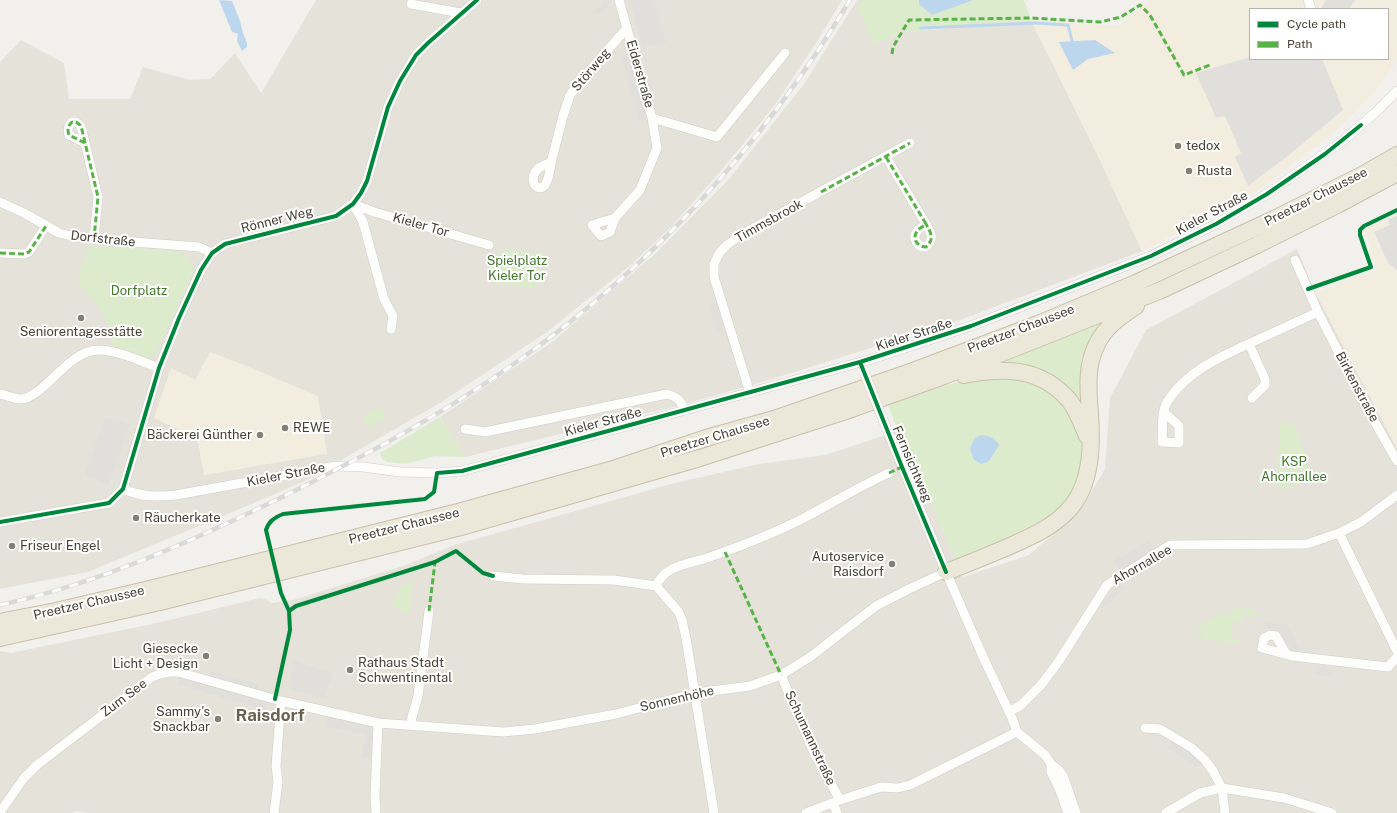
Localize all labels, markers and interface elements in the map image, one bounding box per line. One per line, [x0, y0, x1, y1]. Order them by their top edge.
legend [1249, 8, 1389, 60]
text: Cycle path [1287, 17, 1346, 31]
text: Path [1287, 37, 1313, 51]
street label: Eiderstraße [623, 38, 657, 110]
street label: Störweg [569, 45, 613, 95]
place label: tedox [1186, 138, 1220, 154]
marker: tedox [1173, 141, 1183, 151]
place label: Rusta [1197, 163, 1232, 179]
street label: Preetzer Chaussee [1262, 164, 1370, 230]
marker: Rusta [1184, 166, 1194, 176]
street label: Kieler Straße [1173, 188, 1251, 238]
street label: Timmsbrook [733, 196, 805, 246]
street label: Rönner Weg [239, 204, 315, 236]
street label: Kieler Tor [391, 210, 451, 240]
street label: Dorfstraße [70, 228, 136, 250]
park label: Spielplatz Kieler Tor [487, 253, 547, 284]
park label: Dorfplatz [111, 283, 167, 299]
street label: Preetzer Chaussee [965, 301, 1077, 357]
marker: Seniorentagesstätte [76, 313, 86, 323]
street label: Kieler Straße [874, 315, 954, 355]
place label: Seniorentagesstätte [20, 324, 142, 340]
street label: Birkenstraße [1332, 349, 1382, 425]
street label: Kieler Straße [563, 404, 643, 440]
street label: Preetzer Chaussee [658, 413, 772, 461]
place label: REWE [293, 420, 330, 436]
marker: REWE [280, 423, 290, 433]
street label: Fernsichtweg [889, 423, 935, 505]
place label: Bäckerei Günther [147, 427, 252, 443]
marker: Bäckerei Günther [255, 430, 265, 440]
park label: KSP Ahornallee [1261, 454, 1327, 485]
street label: Kieler Straße [246, 460, 326, 490]
street label: Preetzer Chaussee [347, 505, 461, 547]
place label: Räucherkate [144, 510, 221, 526]
marker: Räucherkate [131, 513, 141, 523]
place label: Friseur Engel [20, 538, 100, 554]
marker: Friseur Engel [7, 541, 17, 551]
street label: Ahornallee [1110, 542, 1174, 588]
place label: Autoservice Raisdorf [812, 549, 884, 580]
marker: Autoservice Raisdorf [887, 559, 897, 569]
street label: Preetzer Chaussee [32, 583, 146, 623]
place label: Giesecke Licht + Design [113, 641, 198, 672]
marker: Giesecke Licht + Design [201, 651, 211, 661]
place label: Rathaus Stadt Schwentinental [358, 655, 452, 686]
marker: Rathaus Stadt Schwentinental [345, 665, 355, 675]
street label: Zum See [98, 676, 150, 720]
street label: Sonnenhöhe [638, 683, 716, 715]
street label: Schumannstraße [781, 688, 839, 788]
place label: Sammy's Snackbar [152, 704, 210, 735]
district label: Raisdorf [236, 706, 304, 726]
marker: Sammy's Snackbar [213, 714, 223, 724]

